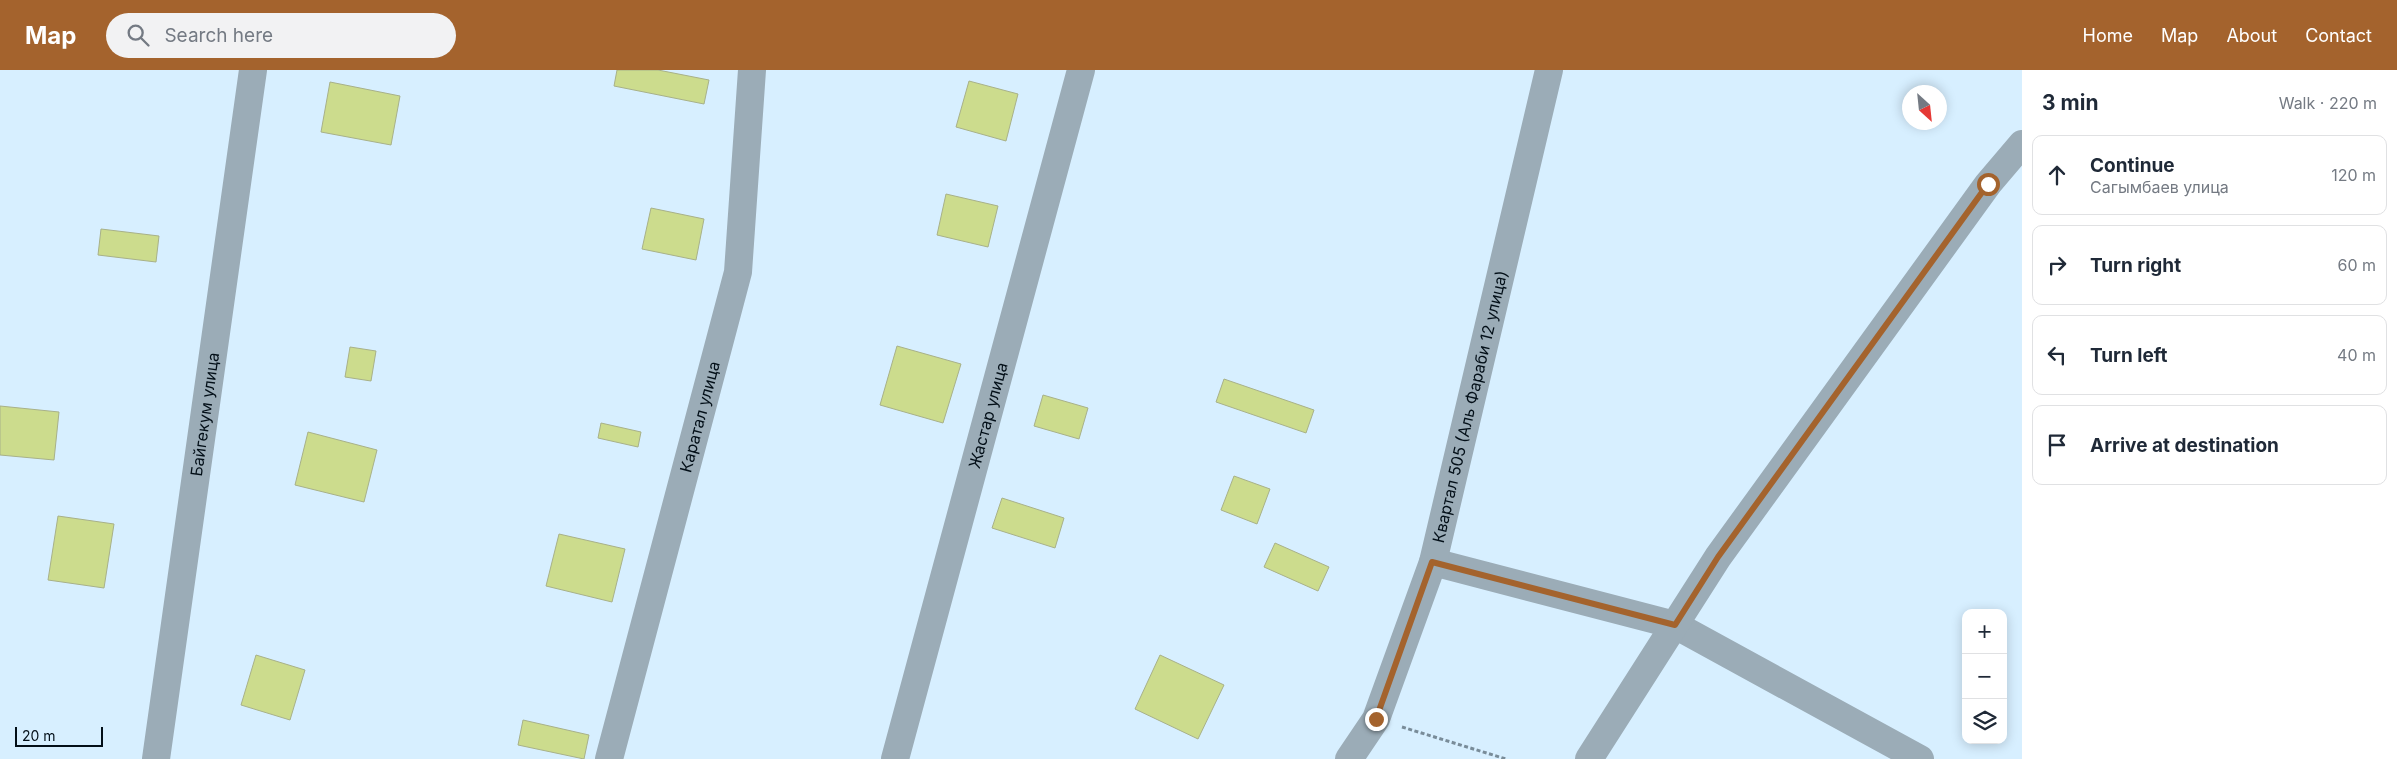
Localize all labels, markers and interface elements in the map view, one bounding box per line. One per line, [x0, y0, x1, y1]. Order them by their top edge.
search box [106, 13, 456, 58]
text: Map [25, 21, 76, 50]
icon: search [124, 21, 152, 49]
text: Search here [164, 24, 273, 47]
text: Home [2083, 25, 2133, 46]
text: Map [2161, 25, 2198, 46]
text: About [2226, 25, 2277, 46]
text: Contact [2305, 25, 2372, 46]
north arrow [1902, 85, 1947, 130]
text: 3 min [2042, 90, 2098, 115]
text: Walk · 220 m [2279, 93, 2377, 113]
text: Continue [2090, 154, 2175, 177]
icon: ahead [2043, 161, 2071, 189]
text: 120 m [2331, 165, 2376, 185]
route start [1977, 173, 2000, 196]
text: Сагымбаев улица [2090, 177, 2229, 197]
icon: right [2043, 251, 2071, 279]
text: Turn right [2090, 254, 2181, 277]
text: 60 m [2337, 255, 2376, 275]
street label: Квартал 505 (Аль Фараби 12 улица) [1428, 268, 1511, 545]
icon: left [2043, 341, 2071, 369]
text: Turn left [2090, 344, 2168, 367]
text: 40 m [2337, 345, 2376, 365]
street label: Байгекум улица [186, 351, 223, 478]
street label: Каратал улица [675, 359, 724, 475]
street label: Жастар улица [964, 360, 1012, 470]
icon: arrive [2043, 431, 2071, 459]
text: Arrive at destination [2090, 434, 2279, 457]
map controls [1962, 609, 2007, 744]
button: + [1962, 609, 2007, 654]
button: − [1962, 654, 2007, 699]
button: layers [1962, 699, 2007, 744]
route end [1365, 708, 1388, 731]
scale bar [15, 724, 102, 747]
text: 20 m [22, 727, 56, 744]

